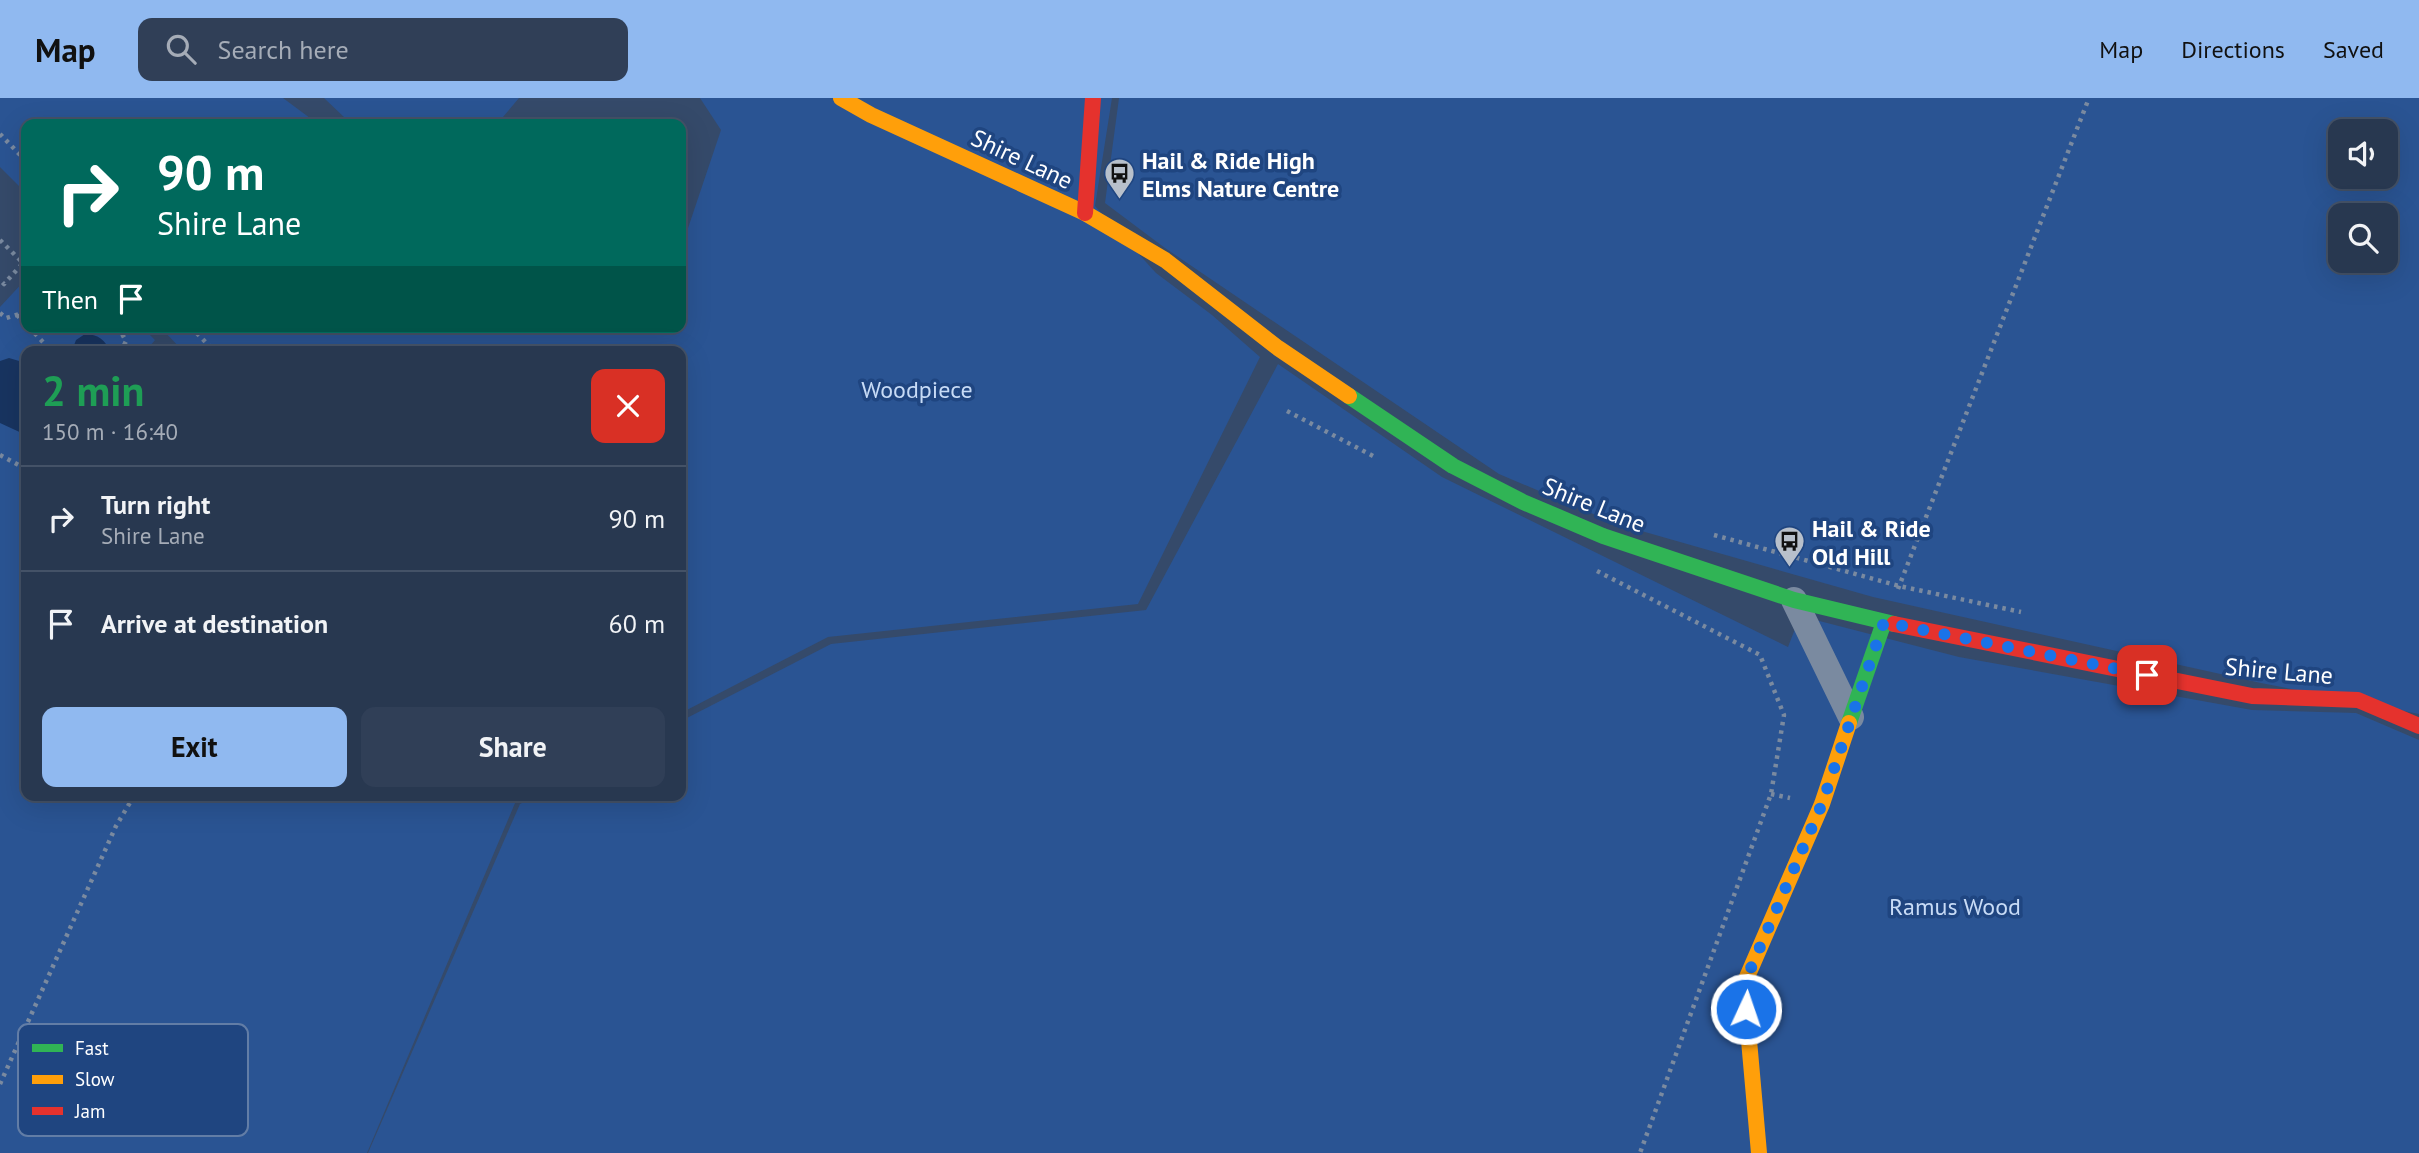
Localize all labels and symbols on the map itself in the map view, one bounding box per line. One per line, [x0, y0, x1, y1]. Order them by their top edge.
street label: Shire Lane [966, 122, 1078, 196]
place label: Hail & Ride High Elms Nature Centre [1142, 145, 1339, 204]
bus stop icon: Hail & Ride High Elms Nature Centre [1102, 157, 1136, 201]
park label: Woodpiece [861, 374, 973, 405]
street label: Shire Lane [1538, 470, 1650, 540]
place label: Hail & Ride Old Hill [1812, 513, 1931, 572]
bus stop icon: Hail & Ride Old Hill [1772, 525, 1806, 569]
pin [2117, 645, 2177, 705]
street label: Shire Lane [2224, 651, 2334, 691]
park label: Ramus Wood [1889, 891, 2021, 922]
position arrow [1709, 972, 1783, 1046]
legend [18, 1024, 248, 1136]
text: Fast [75, 1036, 109, 1060]
text: Slow [75, 1067, 115, 1091]
text: Jam [74, 1099, 105, 1123]

